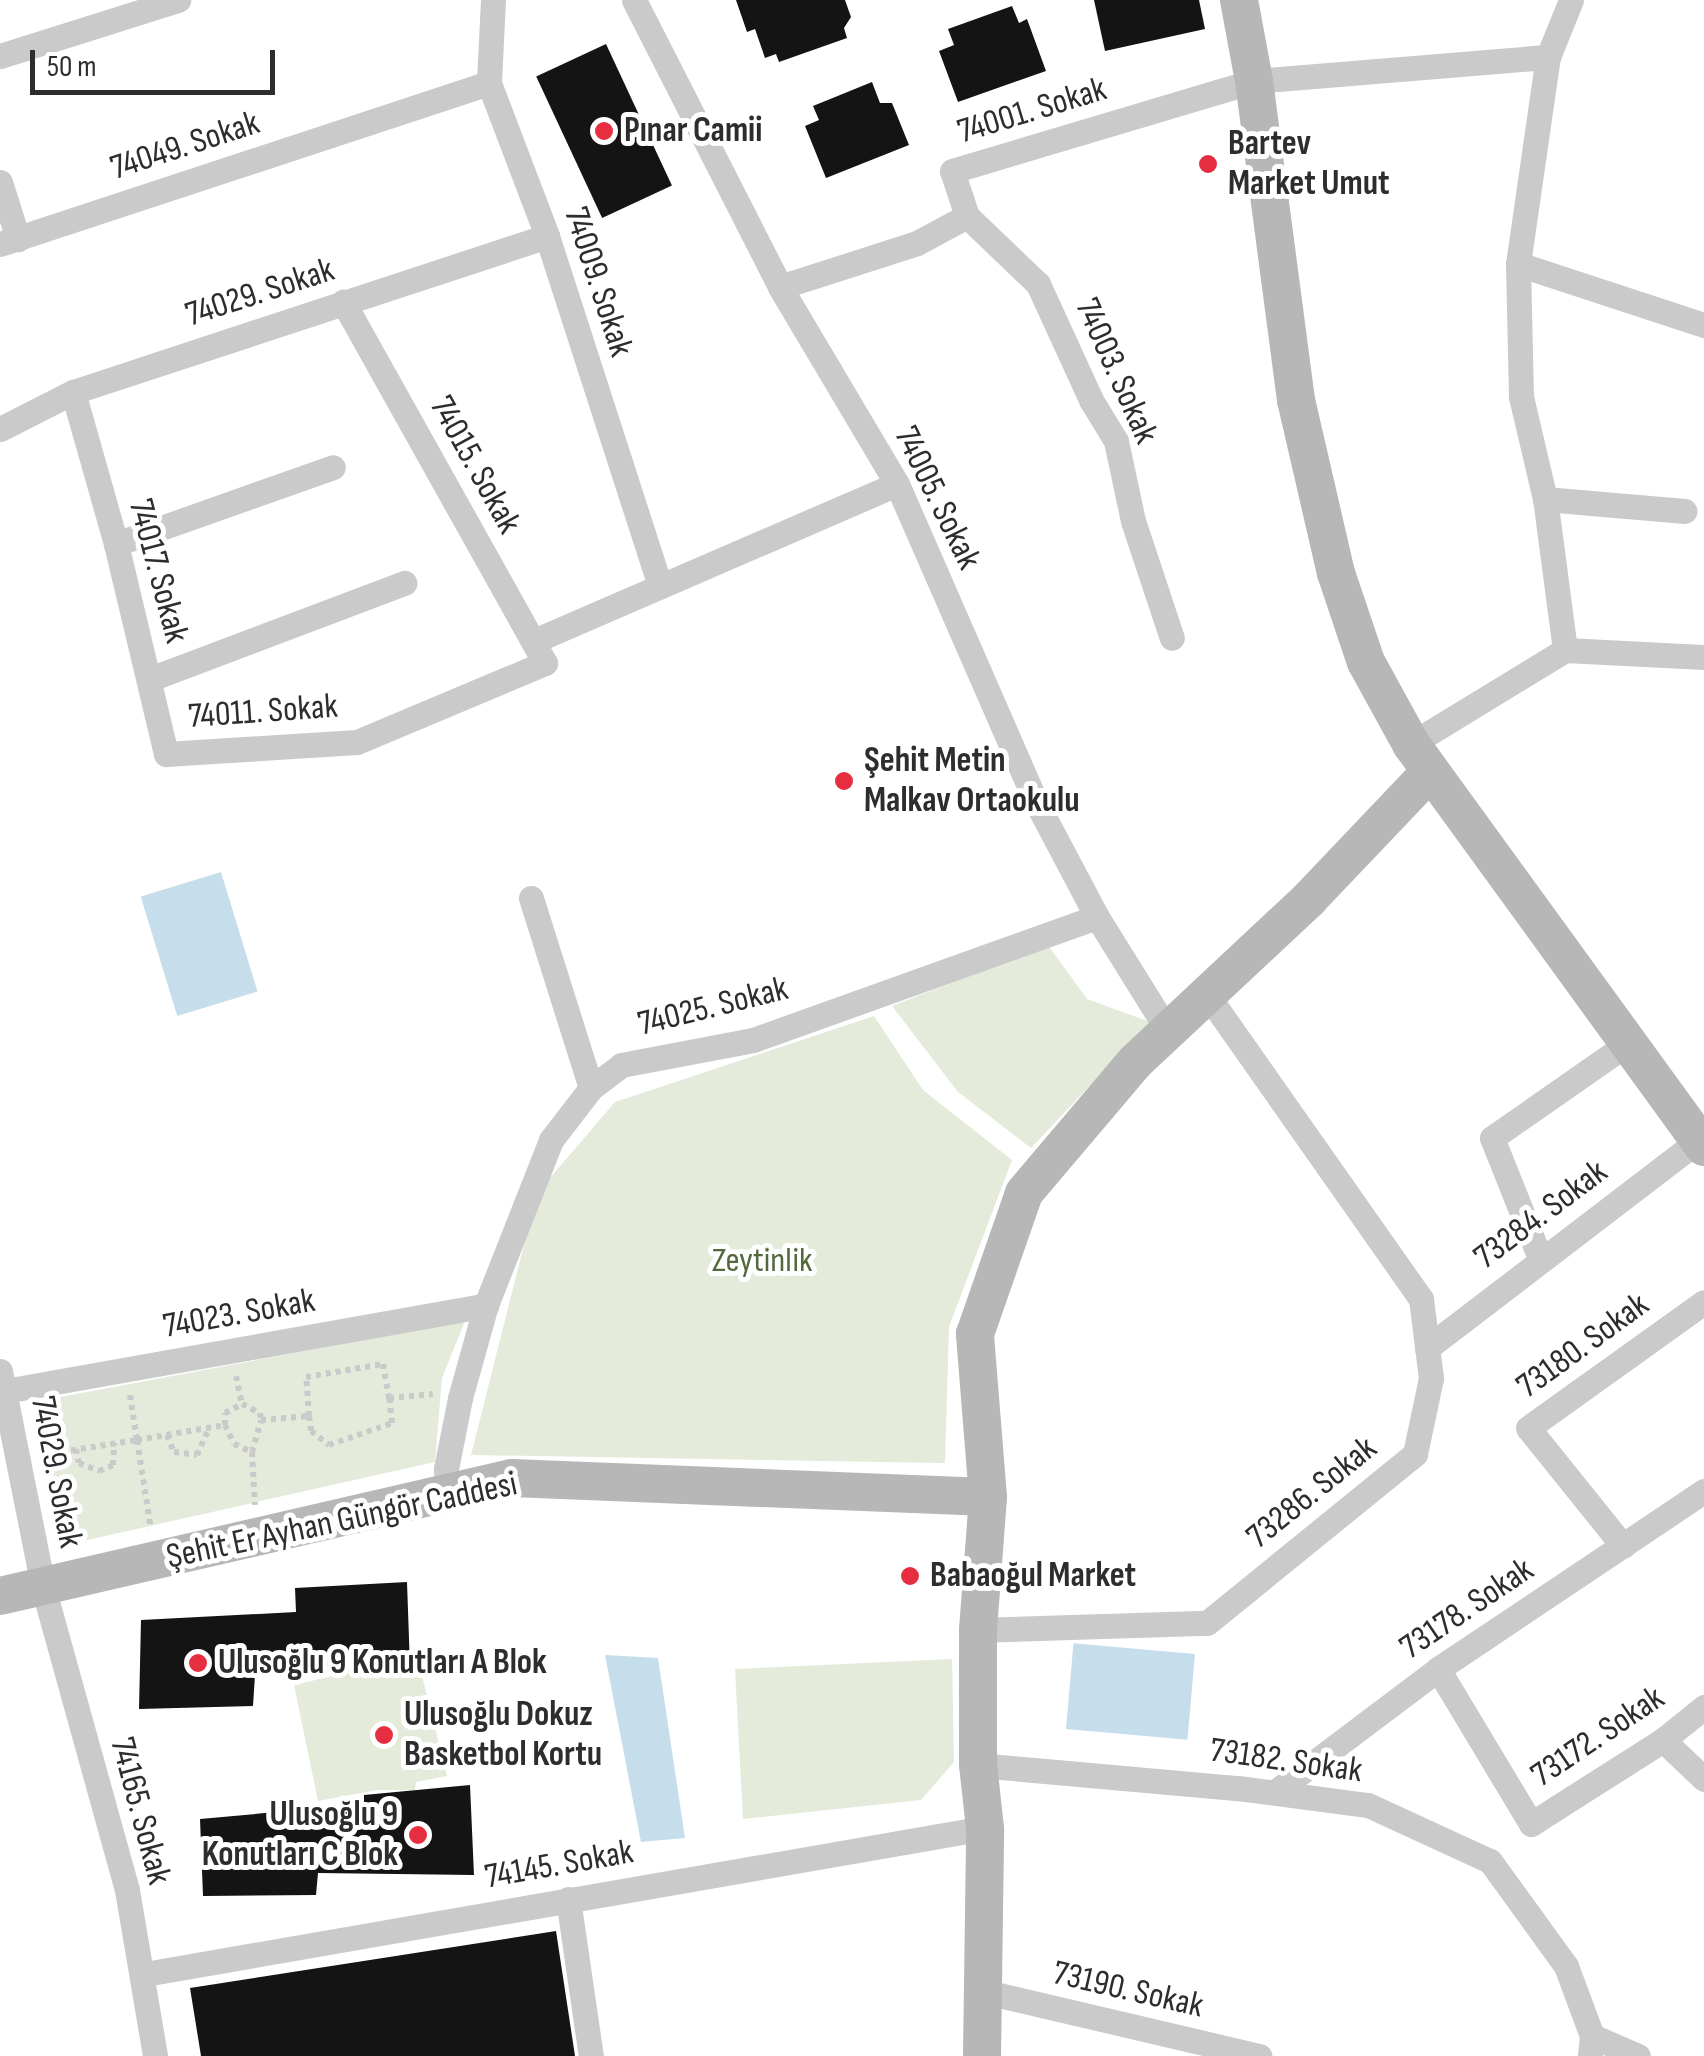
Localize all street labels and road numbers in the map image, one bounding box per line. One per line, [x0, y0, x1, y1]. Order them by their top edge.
street label: 74001. Sokak [953, 69, 1111, 153]
street label: 74049. Sokak [105, 102, 265, 190]
street label: 74009. Sokak [554, 202, 642, 362]
street label: 74029. Sokak [181, 249, 339, 337]
street label: 74003. Sokak [1065, 292, 1167, 450]
street label: 74015. Sokak [420, 389, 530, 541]
street label: 74005. Sokak [884, 420, 990, 576]
street label: 74017. Sokak [119, 494, 197, 648]
street label: 74011. Sokak [187, 686, 339, 738]
street label: 74025. Sokak [634, 968, 792, 1046]
street label: 73284. Sokak [1466, 1151, 1616, 1279]
street label: 74023. Sokak [160, 1280, 318, 1348]
street label: 73180. Sokak [1509, 1284, 1657, 1408]
street label: 74029. Sokak [21, 1393, 91, 1551]
street label: 73286. Sokak [1239, 1428, 1385, 1558]
street label: Şehit Er Ayhan Güngör Caddesi [163, 1463, 521, 1579]
street label: 73178. Sokak [1392, 1549, 1542, 1669]
street label: 73172. Sokak [1524, 1677, 1672, 1797]
street label: 73182. Sokak [1207, 1730, 1365, 1792]
street label: 74165. Sokak [100, 1733, 180, 1889]
street label: 74145. Sokak [482, 1831, 636, 1899]
street label: 73190. Sokak [1049, 1952, 1207, 2028]

